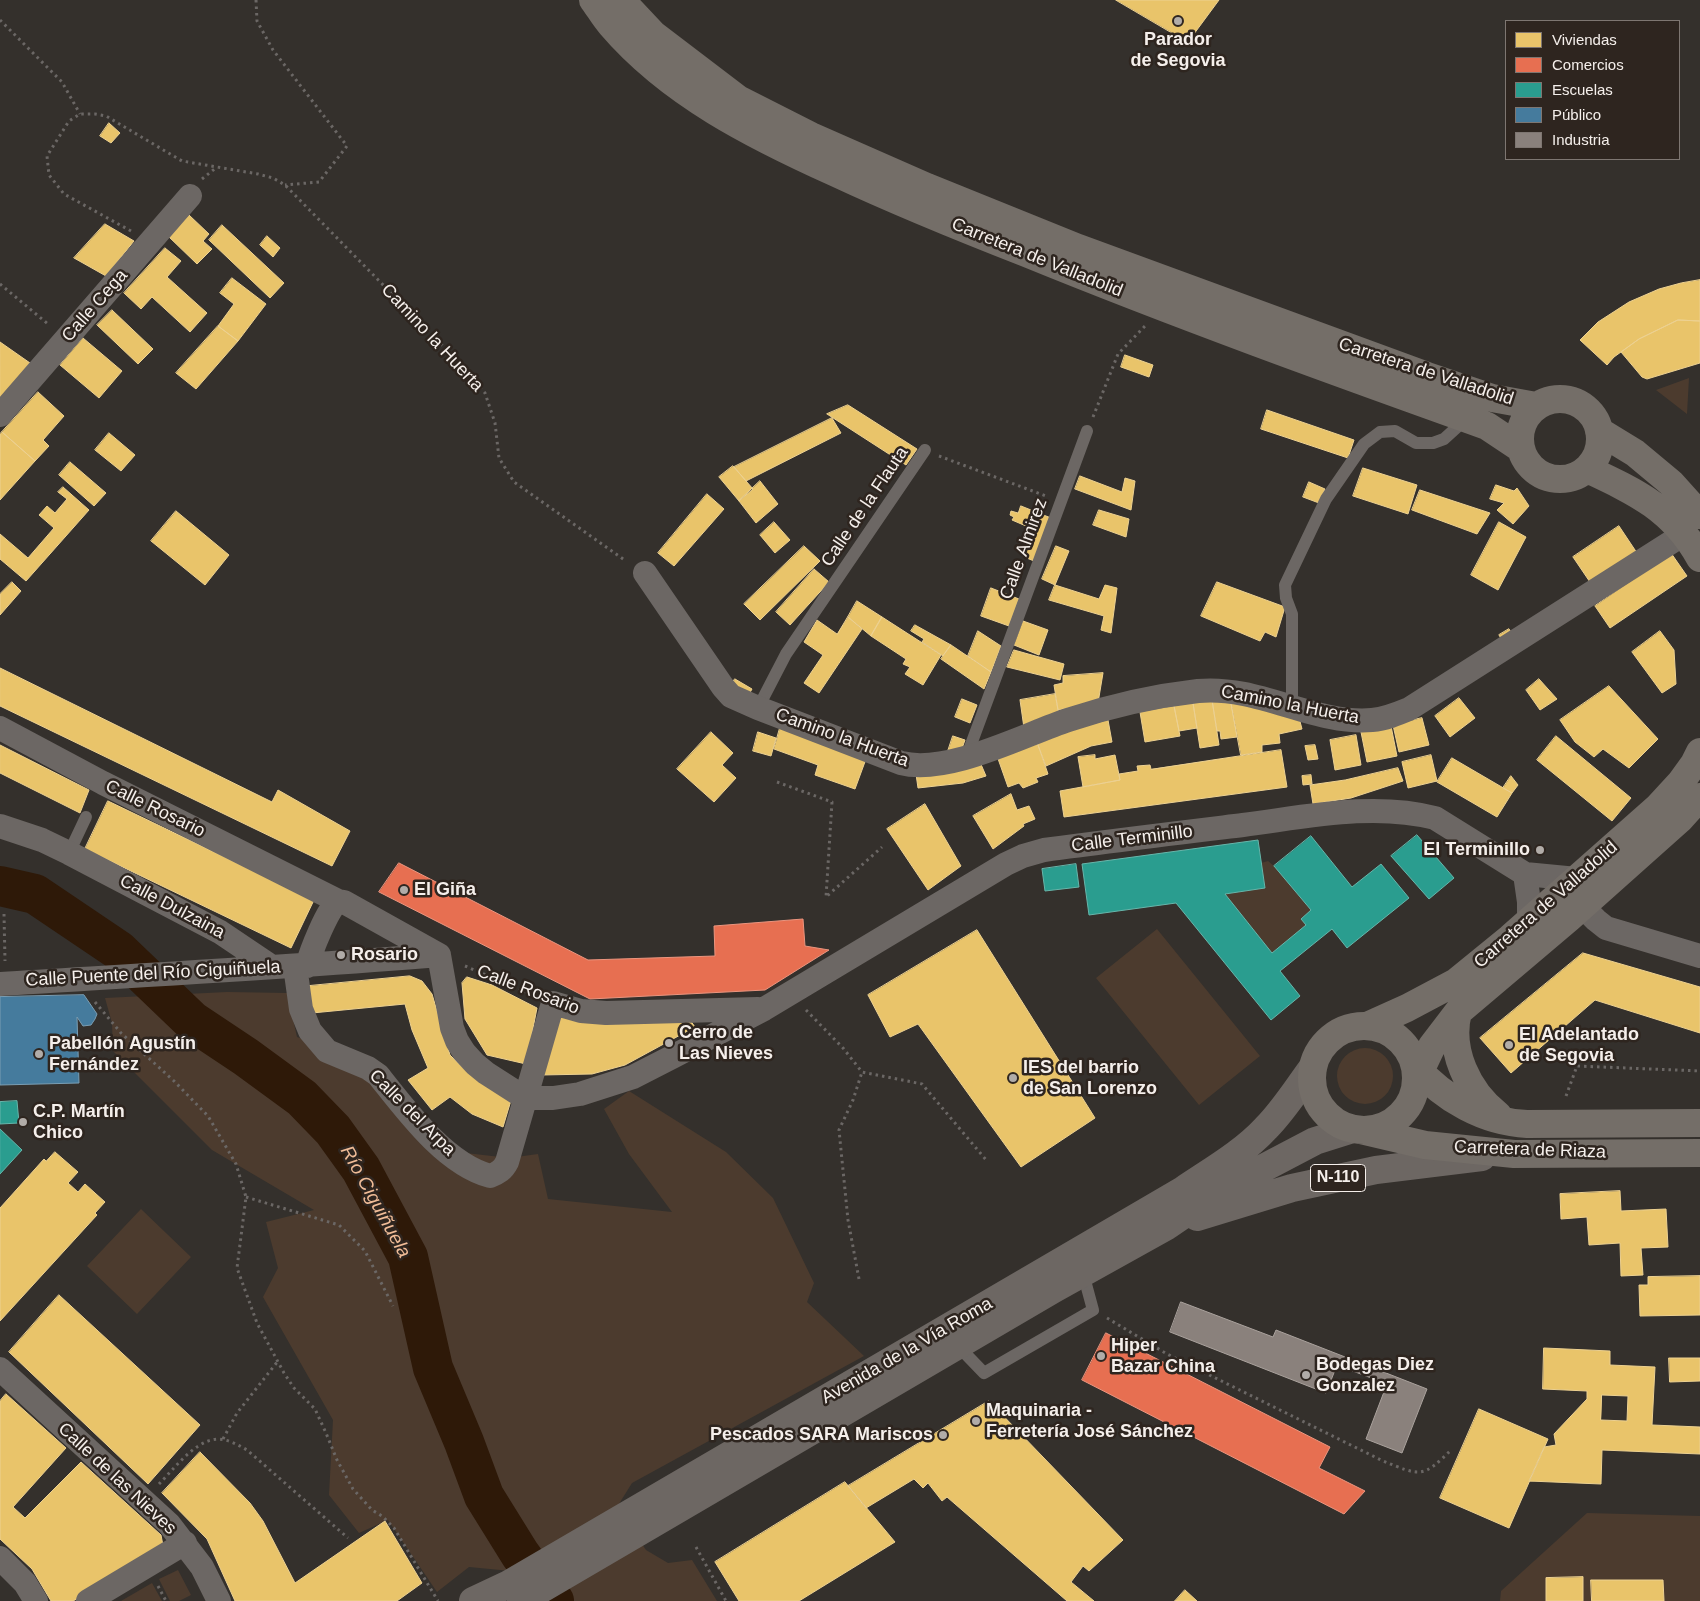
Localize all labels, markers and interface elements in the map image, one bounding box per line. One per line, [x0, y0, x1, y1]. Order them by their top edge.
marker: Parador de Segovia [1172, 15, 1184, 27]
legend [1505, 20, 1680, 160]
place label: Parador de Segovia [1130, 29, 1226, 72]
text: Viviendas [1552, 31, 1617, 48]
text: Comercios [1552, 56, 1624, 73]
text: Escuelas [1552, 81, 1613, 98]
text: Público [1552, 106, 1601, 123]
text: Industria [1552, 131, 1610, 148]
street label: Carretera de Valladolid [948, 214, 1126, 302]
street label: Calle Cega [58, 265, 132, 347]
street label: Camino la Huerta [376, 279, 488, 397]
street label: Carretera de Valladolid [1336, 333, 1516, 411]
street label: Calle de la Flauta [817, 443, 913, 571]
street label: Calle Almirez [996, 495, 1052, 603]
street label: Camino la Huerta [1219, 681, 1361, 729]
street label: Camino la Huerta [772, 704, 912, 772]
street label: Calle Rosario [102, 776, 208, 842]
street label: Calle Terminillo [1070, 821, 1194, 857]
street label: Carretera de Valladolid [1470, 837, 1622, 973]
place label: El Terminillo [1423, 839, 1530, 861]
marker: El Terminillo [1534, 844, 1546, 856]
street label: Calle Dulzaina [116, 870, 228, 944]
place label: El Giña [414, 879, 476, 901]
marker: El Giña [398, 884, 410, 896]
place label: Rosario [351, 944, 418, 966]
marker: Rosario [335, 949, 347, 961]
street label: Calle Puente del Río Ciguiñuela [25, 957, 281, 991]
street label: Calle Rosario [474, 961, 582, 1019]
place label: Cerro de Las Nieves [679, 1022, 773, 1064]
place label: El Adelantado de Segovia [1519, 1024, 1639, 1066]
place label: Pabellón Agustín Fernández [49, 1033, 196, 1076]
marker: Cerro de Las Nieves [663, 1037, 675, 1049]
marker: El Adelantado de Segovia [1503, 1039, 1515, 1051]
marker: Pabellón Agustín Fernández [33, 1048, 45, 1060]
place label: IES del barrio de San Lorenzo [1023, 1057, 1157, 1100]
street label: Calle del Arpa [364, 1065, 460, 1161]
marker: IES del barrio de San Lorenzo [1007, 1072, 1019, 1084]
place label: C.P. Martín Chico [33, 1101, 125, 1144]
marker: C.P. Martín Chico [17, 1116, 29, 1128]
street label: Carretera de Riaza [1454, 1137, 1606, 1163]
water label: Río Ciguiñuela [335, 1142, 415, 1262]
road number: N-110 [1310, 1164, 1366, 1192]
street label: Avenida de la Vía Roma [818, 1293, 996, 1409]
place label: Hiper Bazar China [1111, 1335, 1215, 1378]
marker: Hiper Bazar China [1095, 1350, 1107, 1362]
place label: Bodegas Diez Gonzalez [1316, 1354, 1434, 1396]
marker: Bodegas Diez Gonzalez [1300, 1369, 1312, 1381]
place label: Maquinaria - Ferretería José Sánchez [986, 1400, 1193, 1442]
marker: Maquinaria - Ferretería José Sánchez [970, 1415, 982, 1427]
street label: Calle de las Nieves [53, 1419, 181, 1539]
place label: Pescados SARA Mariscos [710, 1424, 933, 1446]
marker: Pescados SARA Mariscos [937, 1429, 949, 1441]

